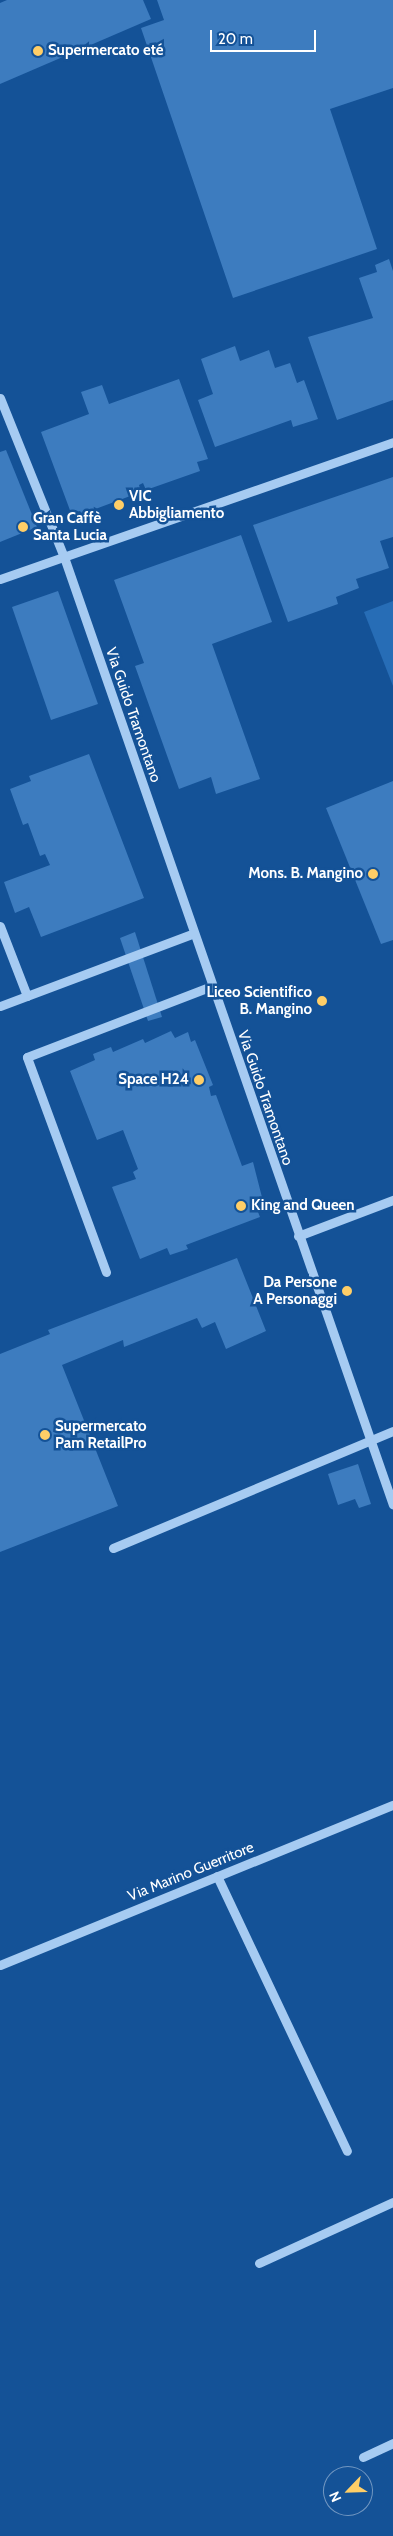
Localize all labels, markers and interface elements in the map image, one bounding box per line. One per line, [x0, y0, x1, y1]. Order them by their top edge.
scale bar [213, 20, 319, 52]
text: 20 m [218, 30, 253, 48]
place label: Supermercato eté [48, 42, 164, 60]
marker: Supermercato eté [32, 45, 44, 57]
place label: VIC Abbigliamento [129, 487, 224, 522]
marker: VIC Abbigliamento [113, 499, 125, 511]
place label: Gran Caffè Santa Lucia [33, 509, 107, 544]
marker: Gran Caffè Santa Lucia [17, 521, 29, 533]
street label: Via Guido Tramontano [101, 645, 165, 785]
place label: Mons. B. Mangino [248, 865, 363, 883]
marker: Mons. B. Mangino [367, 868, 379, 880]
place label: Liceo Scientifico B. Mangino [206, 983, 312, 1018]
marker: Liceo Scientifico B. Mangino [316, 995, 328, 1007]
street label: Via Guido Tramontano [233, 1028, 297, 1168]
place label: Space H24 [118, 1071, 189, 1089]
marker: Space H24 [193, 1074, 205, 1086]
place label: King and Queen [251, 1197, 355, 1215]
marker: King and Queen [235, 1200, 247, 1212]
place label: Da Persone A Personaggi [253, 1273, 337, 1308]
marker: Da Persone A Personaggi [341, 1285, 353, 1297]
place label: Supermercato Pam RetailPro [55, 1417, 147, 1452]
marker: Supermercato Pam RetailPro [39, 1429, 51, 1441]
street label: Via Marino Guerritore [125, 1838, 257, 1906]
north arrow [323, 2466, 373, 2516]
text: N [325, 2489, 345, 2505]

